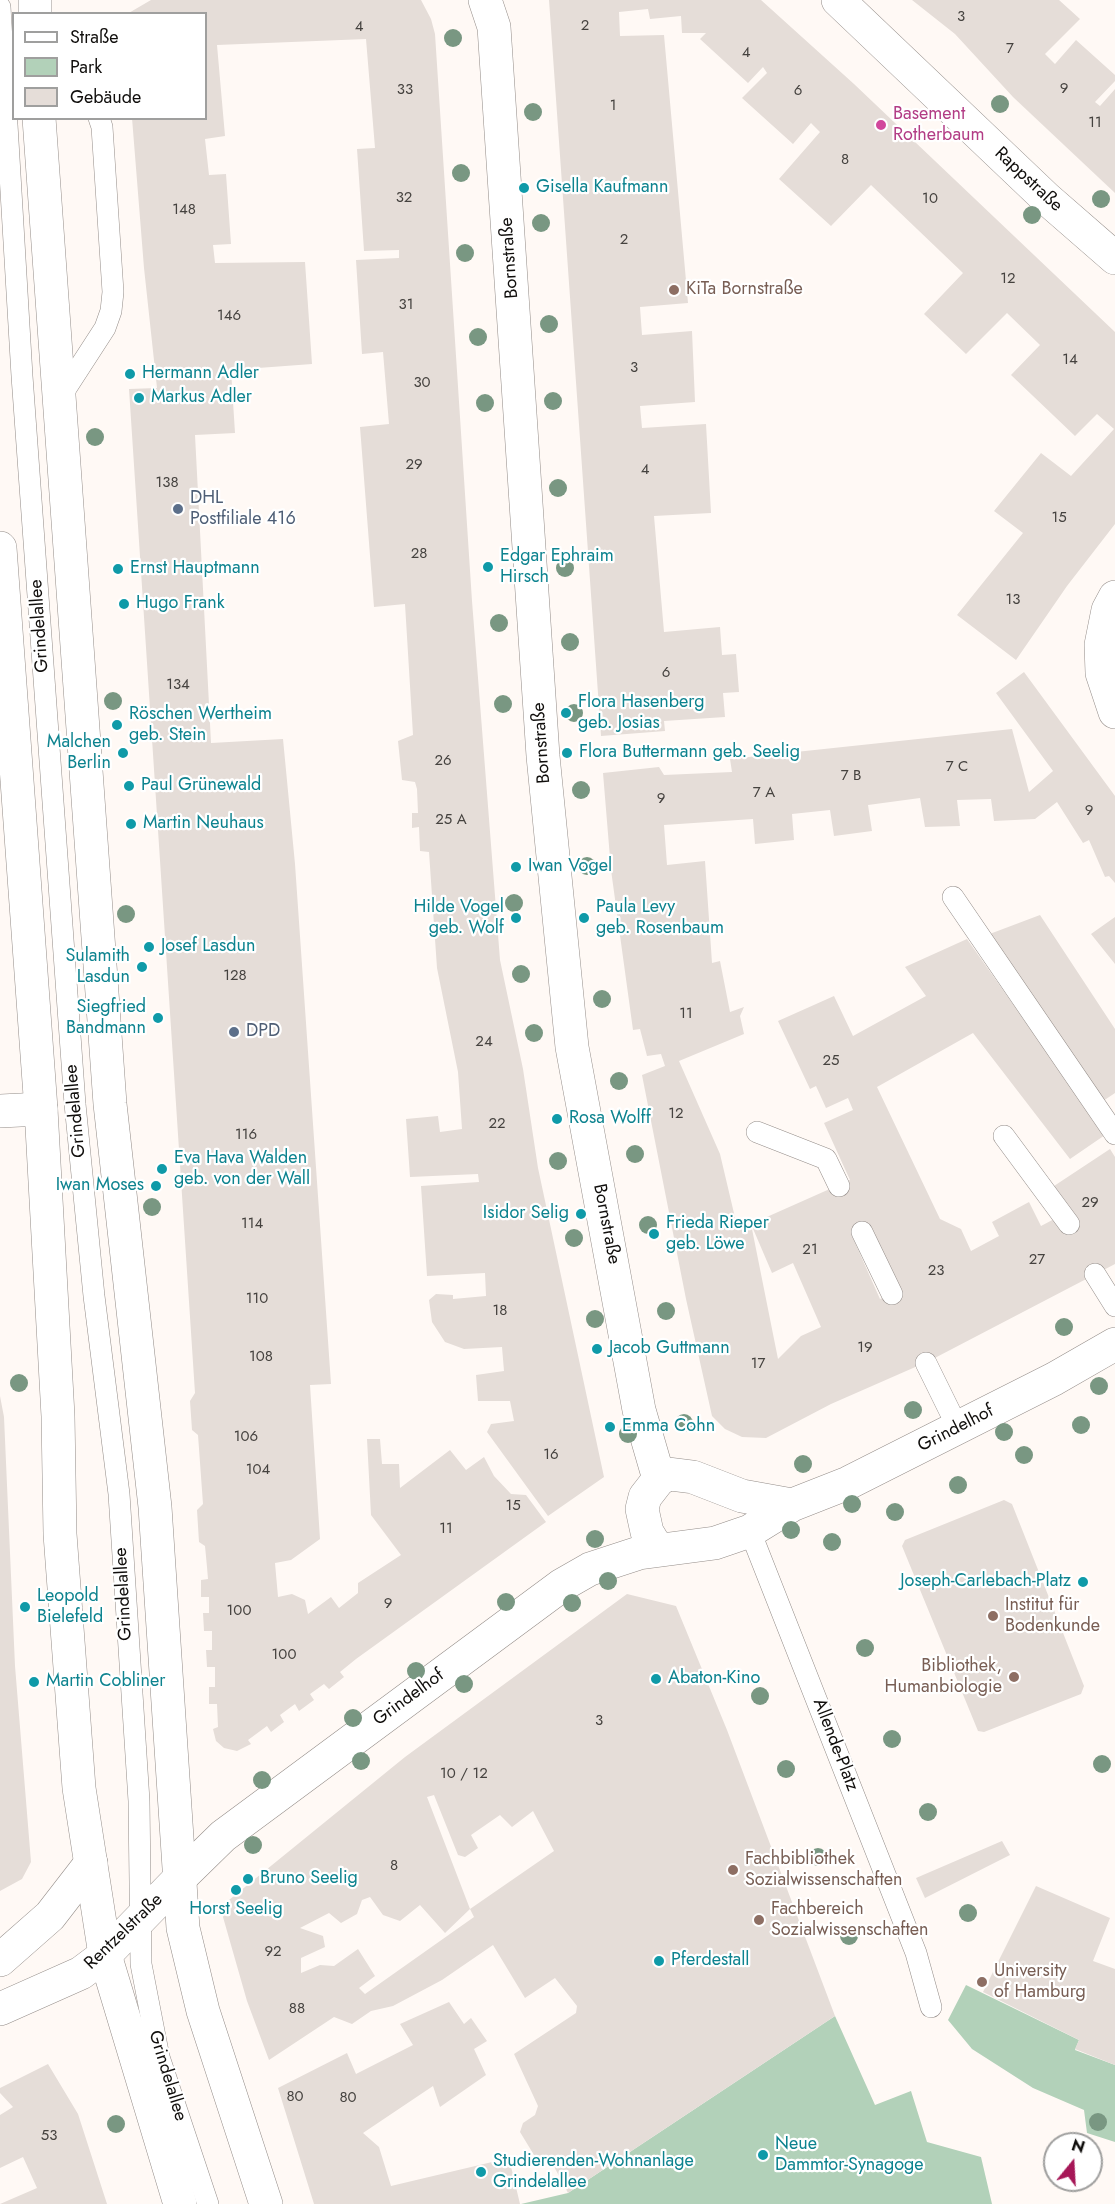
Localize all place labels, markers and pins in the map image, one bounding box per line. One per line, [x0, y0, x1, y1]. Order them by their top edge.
place label: Basement Rotherbaum [893, 104, 985, 146]
marker: Basement Rotherbaum [874, 118, 888, 132]
place label: Gisella Kaufmann [536, 177, 669, 199]
marker: Gisella Kaufmann [517, 181, 531, 195]
place label: KiTa Bornstraße [686, 279, 803, 301]
marker: KiTa Bornstraße [667, 283, 681, 297]
place label: Hermann Adler [142, 363, 259, 385]
marker: Hermann Adler [123, 367, 137, 381]
place label: Markus Adler [151, 387, 252, 409]
marker: Markus Adler [132, 391, 146, 405]
place label: DHL Postfiliale 416 [190, 488, 296, 530]
marker: DHL Postfiliale 416 [171, 502, 185, 516]
place label: Edgar Ephraim Hirsch [500, 546, 614, 588]
place label: Ernst Hauptmann [130, 558, 260, 580]
marker: Edgar Ephraim Hirsch [481, 560, 495, 574]
marker: Ernst Hauptmann [111, 562, 125, 576]
place label: Hugo Frank [136, 593, 225, 615]
marker: Hugo Frank [117, 597, 131, 611]
place label: Flora Hasenberg geb. Josias [578, 692, 704, 734]
place label: Röschen Wertheim geb. Stein [129, 704, 272, 746]
marker: Flora Hasenberg geb. Josias [559, 706, 573, 720]
marker: Röschen Wertheim geb. Stein [110, 718, 124, 732]
place label: Malchen Berlin [47, 732, 111, 774]
place label: Flora Buttermann geb. Seelig [579, 742, 800, 764]
marker: Malchen Berlin [116, 746, 130, 760]
marker: Flora Buttermann geb. Seelig [560, 746, 574, 760]
place label: Paul Grünewald [141, 775, 261, 797]
marker: Paul Grünewald [122, 779, 136, 793]
place label: Martin Neuhaus [143, 813, 264, 835]
marker: Martin Neuhaus [124, 817, 138, 831]
place label: Iwan Vogel [528, 856, 612, 878]
marker: Iwan Vogel [509, 860, 523, 874]
place label: Hilde Vogel geb. Wolf [413, 897, 504, 940]
place label: Paula Levy geb. Rosenbaum [596, 897, 724, 940]
marker: Hilde Vogel geb. Wolf [509, 911, 523, 925]
marker: Paula Levy geb. Rosenbaum [577, 911, 591, 925]
place label: Josef Lasdun [161, 936, 255, 958]
marker: Josef Lasdun [142, 940, 156, 954]
place label: Sulamith Lasdun [65, 946, 130, 988]
marker: Sulamith Lasdun [135, 960, 149, 974]
place label: Siegfried Bandmann [66, 997, 146, 1040]
marker: Siegfried Bandmann [151, 1011, 165, 1025]
place label: DPD [246, 1021, 280, 1043]
marker: DPD [227, 1025, 241, 1039]
place label: Rosa Wolff [569, 1108, 651, 1130]
marker: Rosa Wolff [550, 1112, 564, 1126]
place label: Eva Hava Walden geb. von der Wall [174, 1148, 310, 1190]
marker: Eva Hava Walden geb. von der Wall [155, 1162, 169, 1176]
place label: Iwan Moses [56, 1175, 144, 1197]
marker: Iwan Moses [149, 1179, 163, 1193]
place label: Isidor Selig [483, 1203, 569, 1225]
marker: Isidor Selig [574, 1207, 588, 1221]
place label: Frieda Rieper geb. Löwe [666, 1213, 769, 1256]
marker: Frieda Rieper geb. Löwe [647, 1227, 661, 1241]
place label: Jacob Guttmann [609, 1338, 730, 1360]
marker: Jacob Guttmann [590, 1342, 604, 1356]
place label: Emma Cohn [622, 1416, 715, 1438]
marker: Emma Cohn [603, 1420, 617, 1434]
place label: Joseph-Carlebach-Platz [900, 1571, 1071, 1593]
marker: Joseph-Carlebach-Platz [1076, 1575, 1090, 1589]
place label: Leopold Bielefeld [37, 1586, 103, 1628]
place label: Institut für Bodenkunde [1005, 1595, 1100, 1638]
marker: Leopold Bielefeld [18, 1600, 32, 1614]
marker: Institut für Bodenkunde [986, 1609, 1000, 1623]
place label: Bibliothek, Humanbiologie [885, 1656, 1002, 1698]
place label: Abaton-Kino [668, 1668, 760, 1690]
marker: Bibliothek, Humanbiologie [1007, 1670, 1021, 1684]
place label: Martin Cobliner [46, 1671, 165, 1693]
marker: Abaton-Kino [649, 1672, 663, 1686]
marker: Martin Cobliner [27, 1675, 41, 1689]
place label: Fachbibliothek Sozialwissenschaften [745, 1849, 902, 1892]
marker: Fachbibliothek Sozialwissenschaften [726, 1863, 740, 1877]
place label: Bruno Seelig [260, 1868, 358, 1890]
marker: Bruno Seelig [241, 1872, 255, 1886]
marker: Horst Seelig [229, 1883, 243, 1897]
place label: Horst Seelig [189, 1899, 283, 1921]
place label: Fachbereich Sozialwissenschaften [771, 1899, 928, 1942]
marker: Fachbereich Sozialwissenschaften [752, 1913, 766, 1927]
place label: Pferdestall [671, 1950, 749, 1972]
marker: Pferdestall [652, 1954, 666, 1968]
place label: University of Hamburg [994, 1961, 1086, 2004]
marker: University of Hamburg [975, 1975, 989, 1989]
place label: Neue Dammtor-Synagoge [775, 2134, 924, 2176]
marker: Neue Dammtor-Synagoge [756, 2148, 770, 2162]
place label: Studierenden-Wohnanlage Grindelallee [493, 2151, 694, 2194]
marker: Studierenden-Wohnanlage Grindelallee [474, 2165, 488, 2179]

